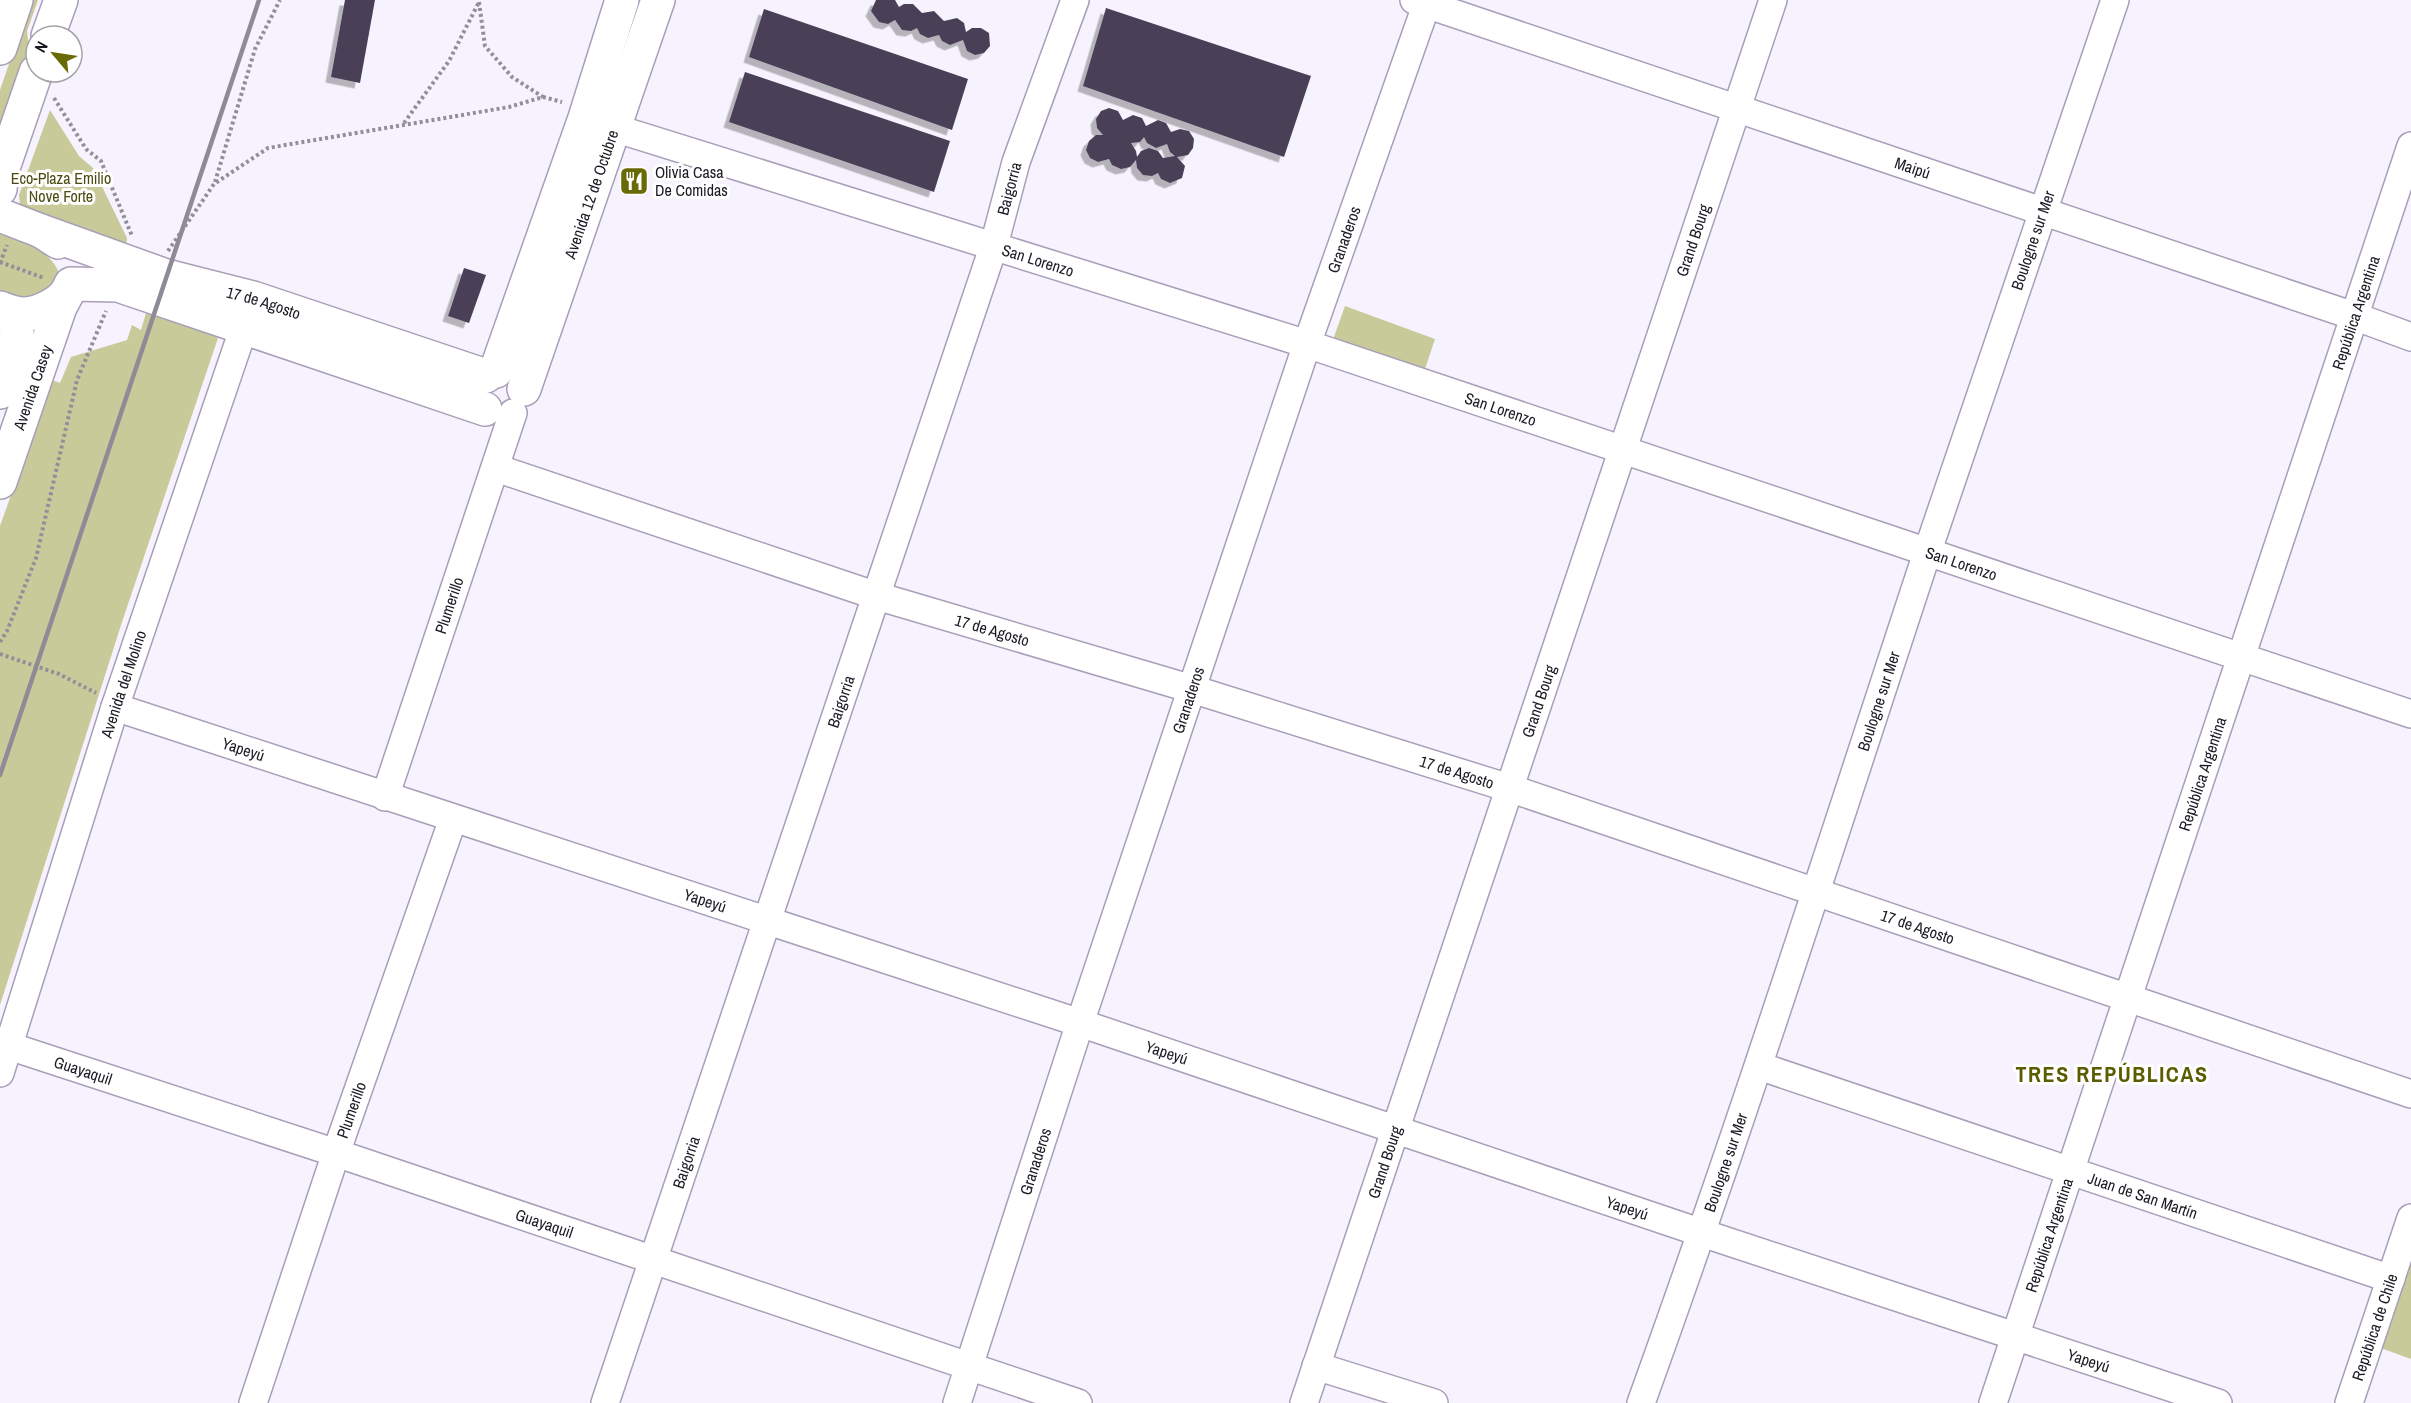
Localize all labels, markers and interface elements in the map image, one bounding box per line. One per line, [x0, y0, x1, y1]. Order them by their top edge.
north arrow [24, 24, 84, 84]
text: N [29, 37, 53, 56]
street label: Avenida 12 de Octubre [558, 127, 623, 262]
street label: Maipú [1892, 151, 1933, 184]
street label: Baigorria [991, 159, 1027, 217]
place label: Olivia Casa De Comidas [655, 161, 728, 201]
restaurant icon: Olivia Casa De Comidas [618, 165, 650, 197]
park label: Eco-Plaza Emilio Nove Forte [11, 167, 111, 207]
street label: Boulogne sur Mer [2005, 187, 2060, 293]
street label: Grand Bourg [1670, 200, 1715, 279]
street label: Granaderos [1322, 203, 1366, 276]
street label: San Lorenzo [999, 239, 1077, 282]
street label: República Argentina [2326, 252, 2385, 373]
street label: 17 de Agosto [224, 281, 304, 324]
street label: Avenida Casey [7, 341, 57, 434]
street label: San Lorenzo [1462, 387, 1539, 431]
street label: San Lorenzo [1923, 541, 2000, 586]
street label: Plumerillo [429, 574, 469, 637]
street label: 17 de Agosto [952, 609, 1032, 651]
street label: Avenida del Molino [95, 627, 151, 742]
street label: Boulogne sur Mer [1852, 648, 1905, 754]
street label: Grand Bourg [1516, 661, 1561, 740]
street label: Granaderos [1167, 664, 1209, 736]
street label: Baigorria [822, 672, 860, 731]
street label: República Argentina [2173, 713, 2232, 834]
street label: Yapeyú [219, 732, 267, 766]
street label: 17 de Agosto [1417, 750, 1497, 794]
street label: Yapeyú [681, 883, 729, 917]
street label: 17 de Agosto [1878, 904, 1957, 949]
street label: Yapeyú [1143, 1035, 1191, 1070]
street label: Guayaquil [51, 1050, 115, 1090]
district label: TRES REPÚBLICAS [2016, 1059, 2208, 1089]
street label: Plumerillo [331, 1079, 371, 1141]
street label: Boulogne sur Mer [1698, 1109, 1753, 1215]
street label: Grand Bourg [1362, 1122, 1407, 1201]
street label: Granaderos [1014, 1125, 1056, 1198]
street label: Baigorria [667, 1132, 705, 1191]
street label: Juan de San Martín [2085, 1167, 2201, 1224]
street label: República Argentina [2020, 1174, 2078, 1295]
street label: Yapeyú [1603, 1190, 1651, 1225]
street label: Guayaquil [513, 1203, 576, 1243]
street label: República de Chile [2346, 1271, 2403, 1384]
street label: Yapeyú [2065, 1343, 2113, 1378]

